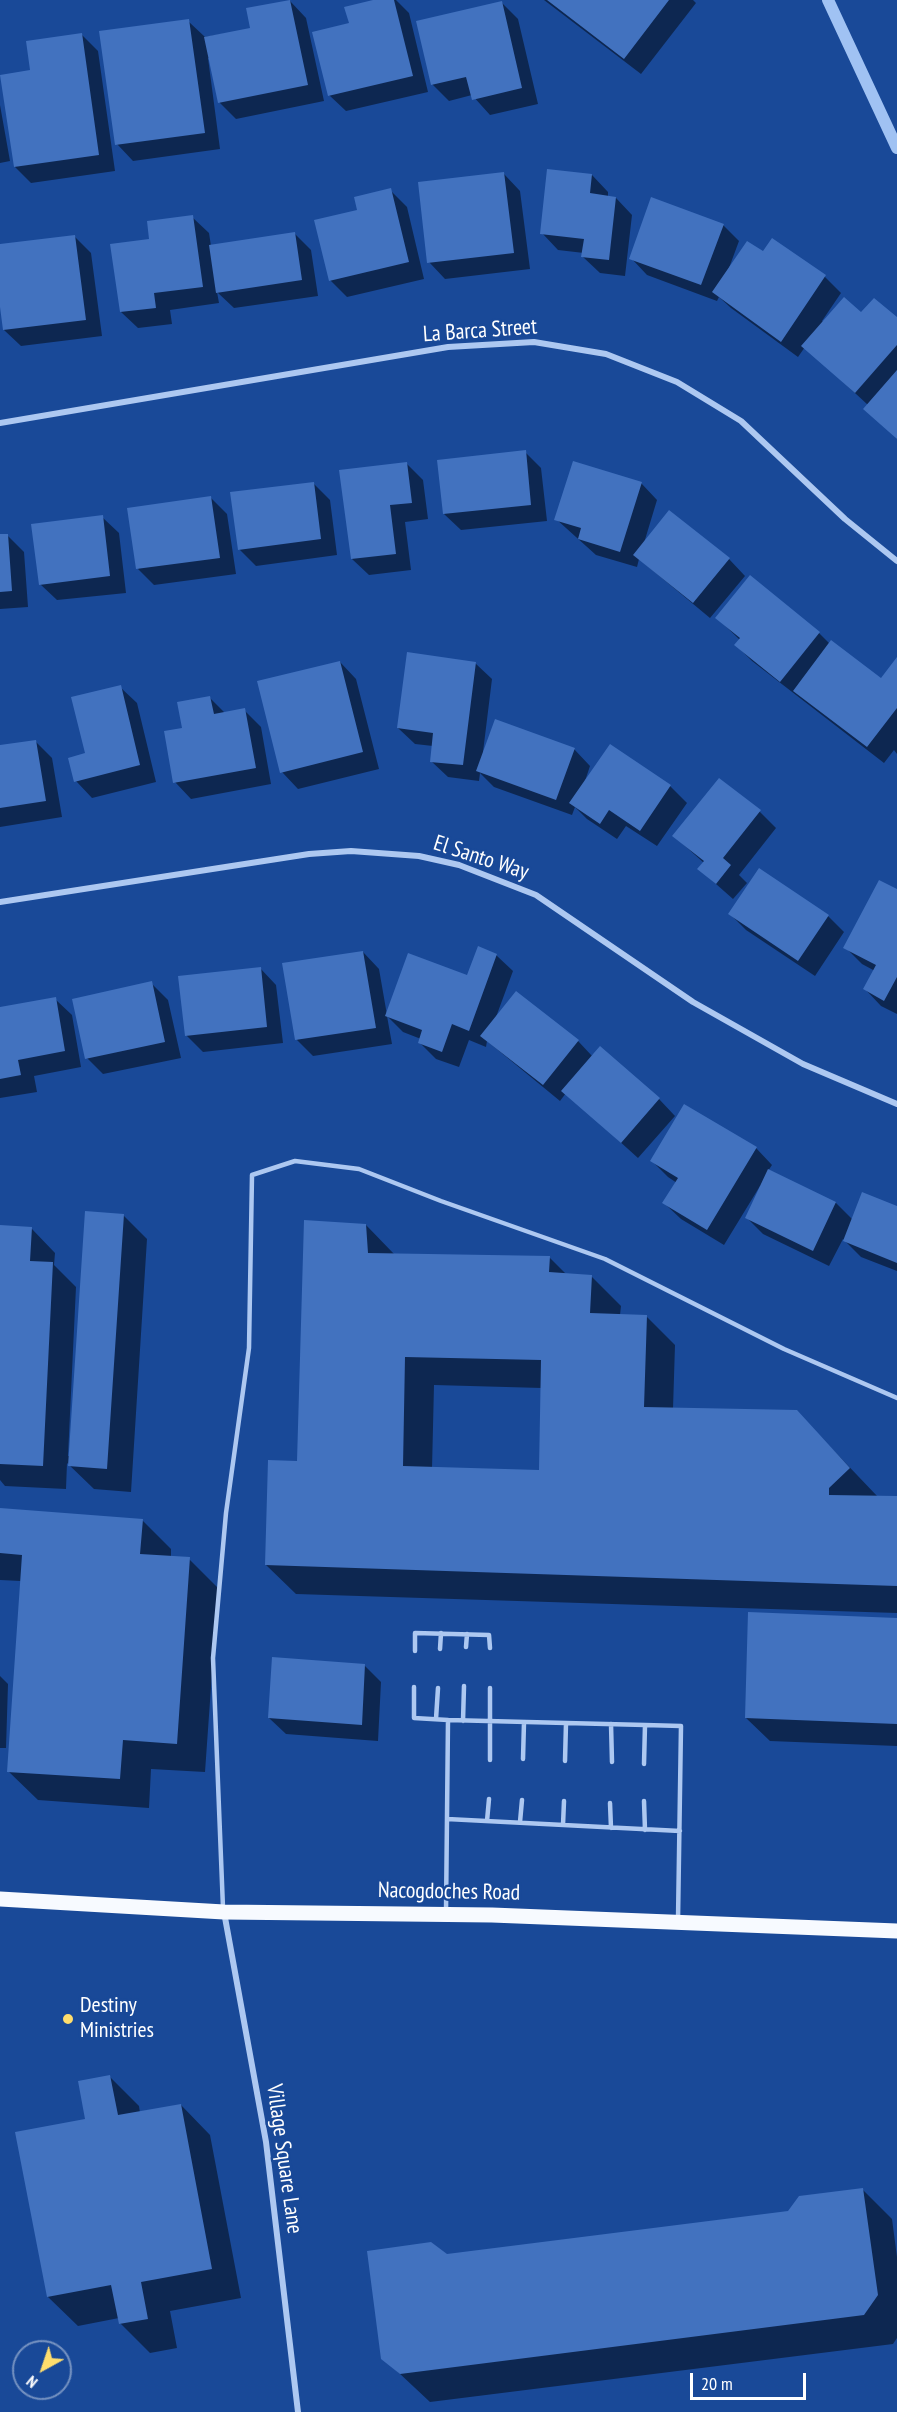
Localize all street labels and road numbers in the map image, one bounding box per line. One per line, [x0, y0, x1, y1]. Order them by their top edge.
street label: La Barca Street [422, 314, 538, 348]
street label: El Santo Way [430, 830, 532, 886]
street label: Nacogdoches Road [378, 1878, 520, 1906]
street label: Village Square Lane [260, 2083, 308, 2235]

